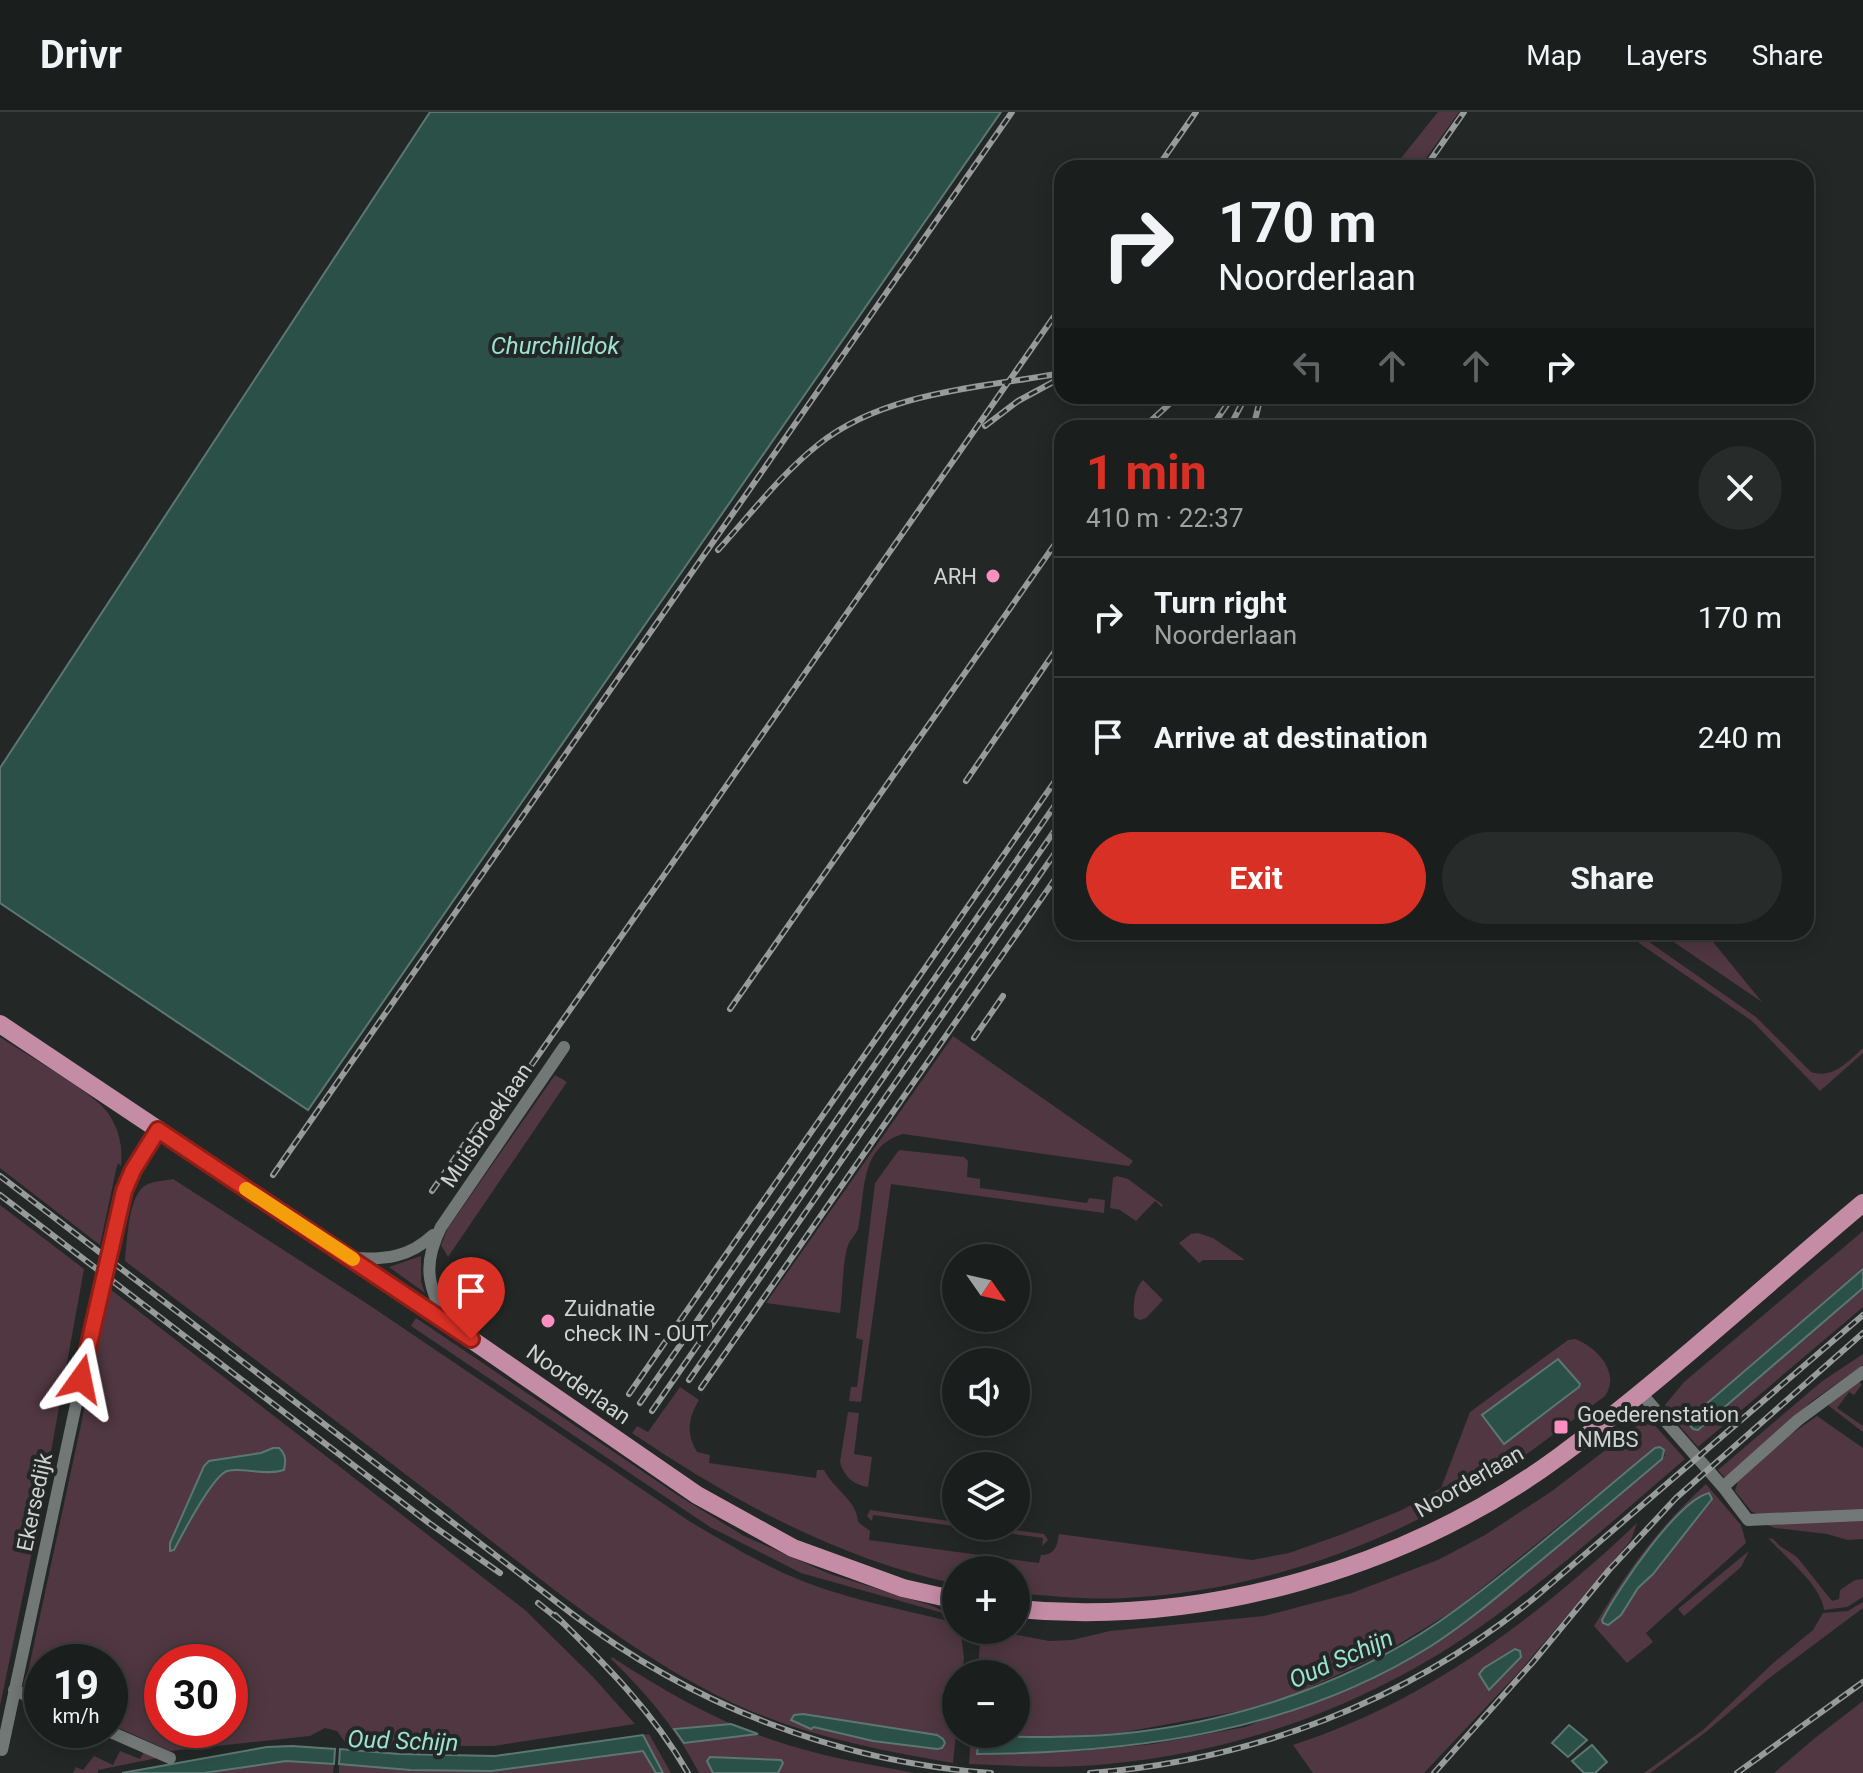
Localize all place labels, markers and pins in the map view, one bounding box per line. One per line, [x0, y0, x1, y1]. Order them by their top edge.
place label: ARH [933, 564, 977, 589]
marker: ARH [984, 567, 1002, 585]
pin [437, 1257, 505, 1339]
place label: Zuidnatie check IN - OUT [564, 1296, 709, 1346]
marker: Zuidnatie check IN - OUT [539, 1312, 557, 1330]
place label: Goederenstation NMBS [1577, 1402, 1739, 1452]
marker: Goederenstation NMBS [1552, 1418, 1570, 1436]

